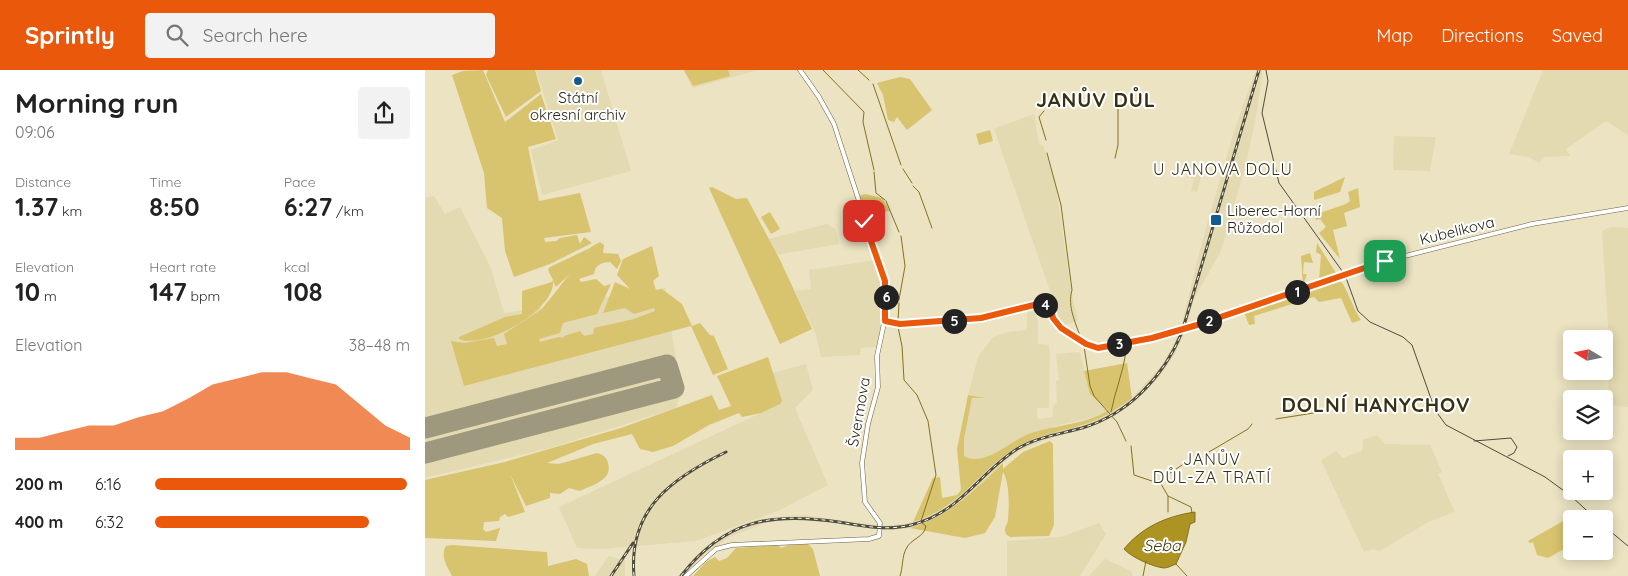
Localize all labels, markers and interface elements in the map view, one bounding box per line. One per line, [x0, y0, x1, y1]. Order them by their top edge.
search box [145, 13, 495, 58]
text: Sprintly [25, 20, 115, 50]
icon: search [163, 21, 191, 49]
text: Search here [203, 23, 308, 47]
text: Map [1376, 24, 1413, 47]
text: Directions [1441, 24, 1524, 47]
text: Saved [1552, 24, 1603, 47]
marker: Státní okresní archiv [572, 75, 584, 87]
text: Morning run [15, 85, 179, 120]
district label: JANŮV DŮL [1036, 86, 1156, 112]
button: share [358, 87, 410, 139]
place label: Státní okresní archiv [530, 88, 626, 124]
text: 09:06 [15, 122, 55, 142]
district label: U JANOVA DOLU [1153, 159, 1293, 179]
text: Distance [15, 173, 71, 191]
text: Time [149, 173, 181, 191]
text: Pace [284, 173, 316, 191]
text: 1.37 [15, 191, 58, 222]
text: 8:50 [149, 191, 200, 222]
text: 6:27 [284, 191, 332, 222]
pin [843, 200, 885, 242]
place label: Liberec-Horní Růžodol [1227, 201, 1322, 237]
text: km [58, 202, 82, 220]
text: /km [332, 202, 364, 220]
icon: check [850, 207, 878, 235]
street label: Kubelíkova [1418, 212, 1496, 249]
marker: Liberec-Horní Růžodol [1209, 213, 1223, 227]
pin [1364, 240, 1406, 282]
icon: arrive [1371, 247, 1399, 275]
text: Elevation [15, 258, 74, 276]
text: Heart rate [149, 258, 216, 276]
text: kcal [284, 258, 310, 276]
text: 10 [15, 276, 40, 307]
text: 147 [149, 276, 187, 307]
text: 108 [284, 276, 322, 307]
pin: 1 [1285, 280, 1309, 304]
text: 1 [1295, 283, 1300, 301]
pin: 6 [873, 284, 899, 310]
text: m [40, 287, 57, 305]
text: bpm [187, 287, 220, 305]
text: 6 [883, 288, 890, 306]
pin: 4 [1033, 292, 1057, 318]
text: 4 [1041, 296, 1050, 314]
pin: 5 [941, 308, 967, 334]
pin: 2 [1197, 308, 1221, 334]
text: 5 [950, 312, 959, 330]
text: 2 [1206, 312, 1213, 330]
north arrow [1563, 330, 1613, 380]
map controls [1563, 330, 1613, 560]
pin: 3 [1107, 332, 1131, 356]
text: Elevation [15, 335, 82, 355]
text: 38–48 m [349, 335, 410, 355]
text: 3 [1116, 335, 1123, 353]
street label: Švermova [843, 376, 874, 448]
button: layers [1563, 390, 1613, 440]
district label: DOLNÍ HANYCHOV [1281, 392, 1471, 417]
district label: JANŮV DŮL-ZA TRATÍ [1153, 449, 1271, 487]
button: + [1563, 450, 1613, 500]
text: 200 m [15, 474, 63, 494]
text: 6:16 [95, 474, 121, 494]
button: − [1563, 510, 1613, 560]
text: 400 m [15, 512, 63, 532]
text: 6:32 [95, 512, 124, 532]
water label: Seba [1143, 535, 1182, 555]

